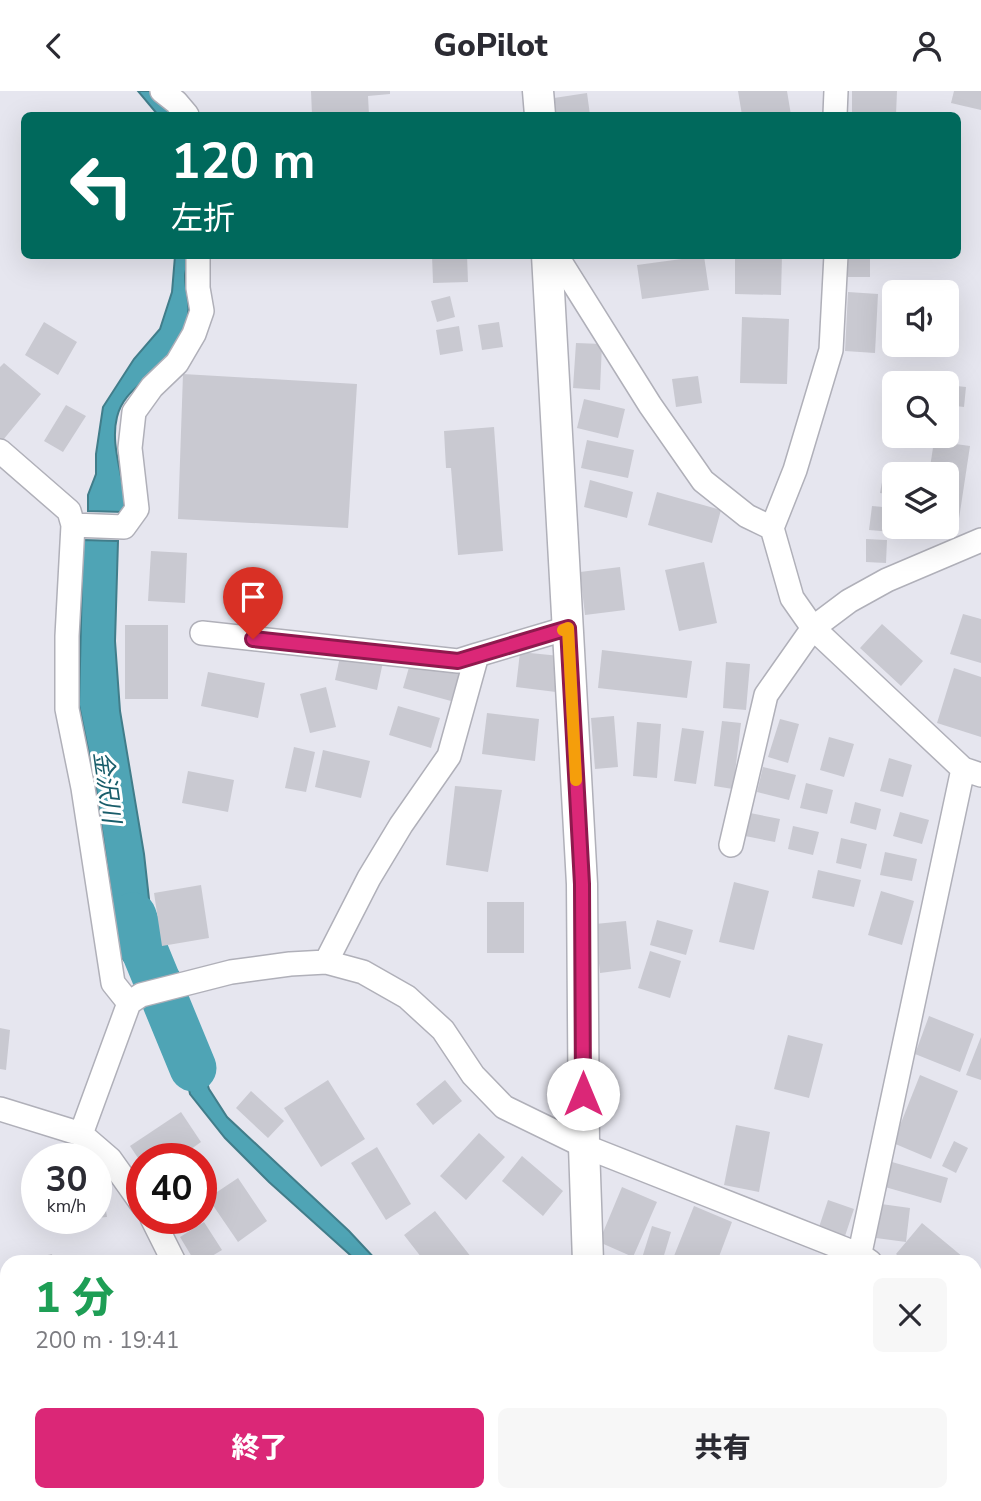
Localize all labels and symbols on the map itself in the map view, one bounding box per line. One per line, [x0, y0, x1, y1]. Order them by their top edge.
pin [223, 567, 283, 639]
water label: 金沢川 [86, 749, 128, 828]
position arrow [546, 1057, 620, 1131]
speed limit sign: 40 [126, 1143, 217, 1234]

